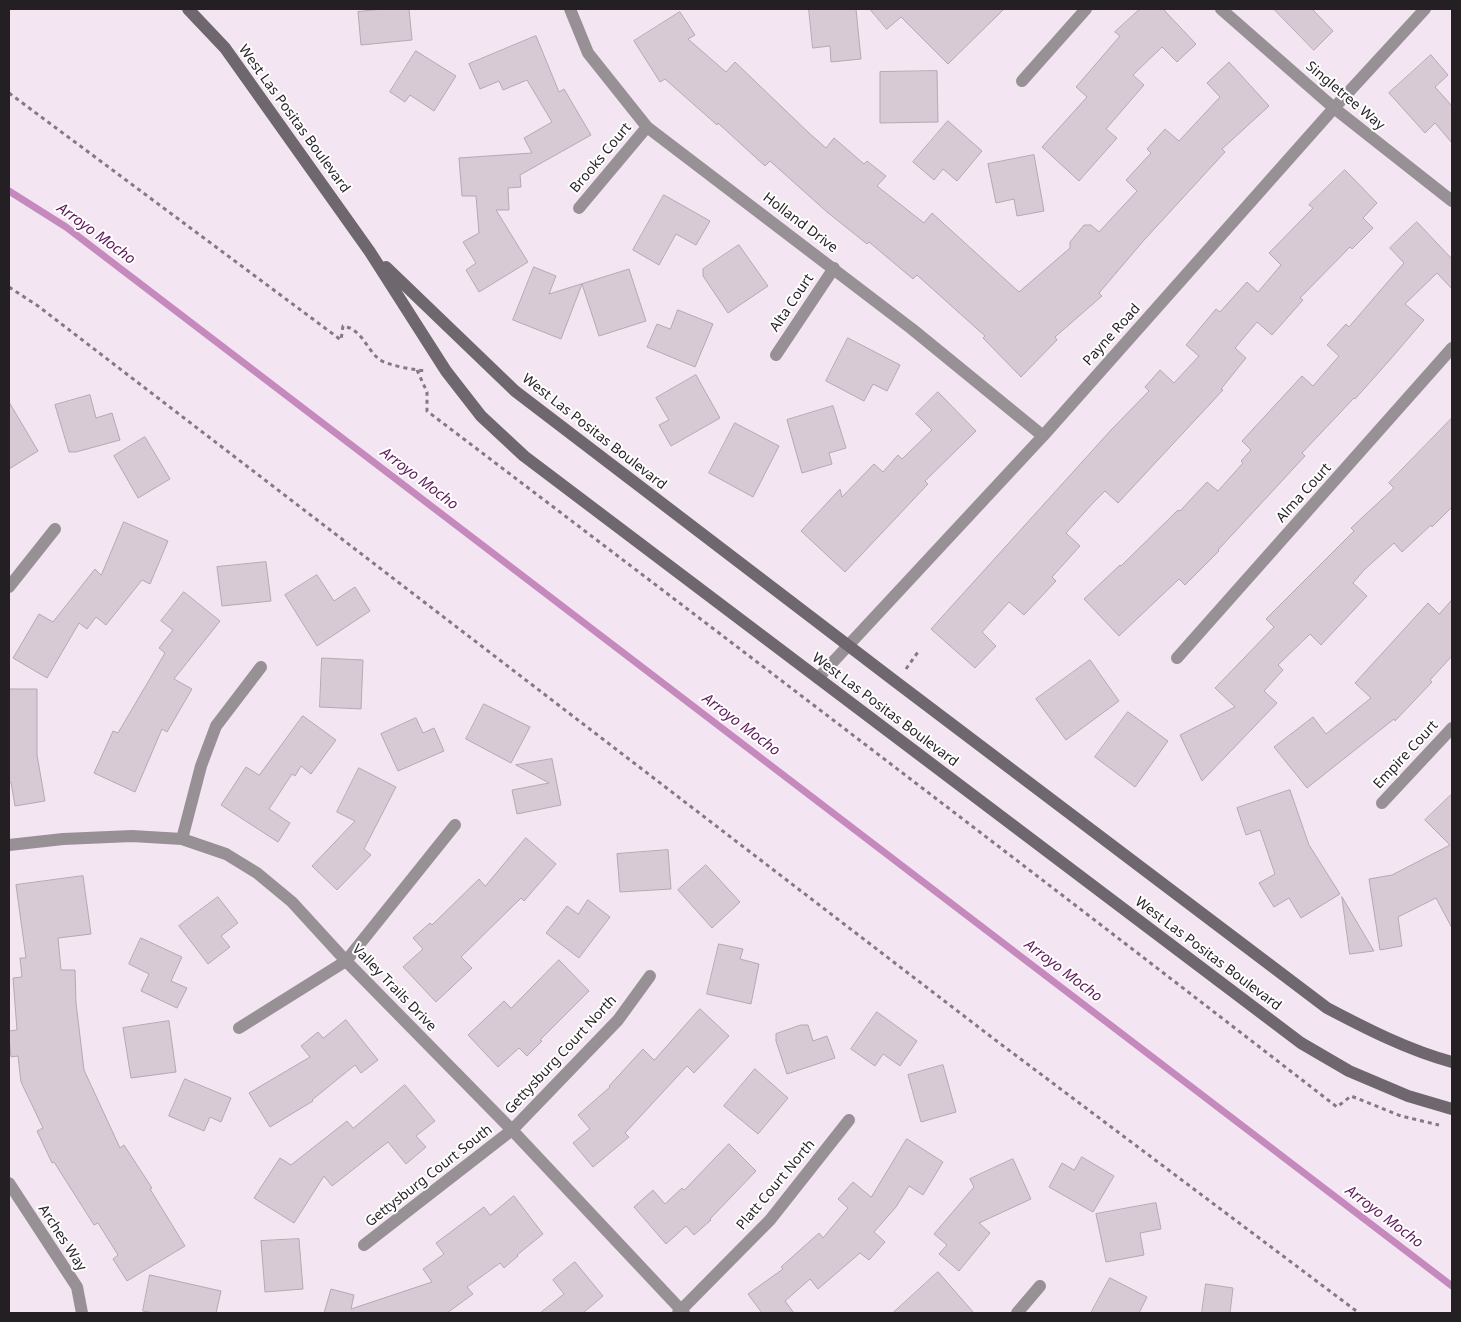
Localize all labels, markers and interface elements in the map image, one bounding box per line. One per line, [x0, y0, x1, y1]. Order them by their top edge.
street label: West Las Positas Boulevard [235, 42, 353, 196]
street label: Singletree Way [1302, 58, 1388, 134]
street label: Brooks Court [567, 120, 635, 196]
street label: Holland Drive [759, 189, 841, 257]
water label: Arroyo Mocho [53, 200, 139, 268]
street label: Alta Court [767, 271, 817, 335]
street label: Payne Road [1080, 301, 1144, 369]
street label: West Las Positas Boulevard [518, 370, 670, 494]
water label: Arroyo Mocho [377, 444, 461, 514]
street label: Alma Court [1273, 460, 1335, 526]
street label: West Las Positas Boulevard [809, 650, 961, 770]
water label: Arroyo Mocho [699, 690, 783, 760]
street label: Empire Court [1370, 717, 1442, 793]
street label: West Las Positas Boulevard [1132, 894, 1284, 1014]
water label: Arroyo Mocho [1021, 936, 1105, 1006]
street label: Valley Trails Drive [348, 941, 440, 1035]
street label: Gettysburg Court North [502, 992, 620, 1118]
street label: Gettysburg Court South [362, 1121, 496, 1231]
street label: Platt Court North [733, 1136, 819, 1234]
water label: Arroyo Mocho [1342, 1182, 1426, 1252]
street label: Arches Way [34, 1202, 90, 1274]

